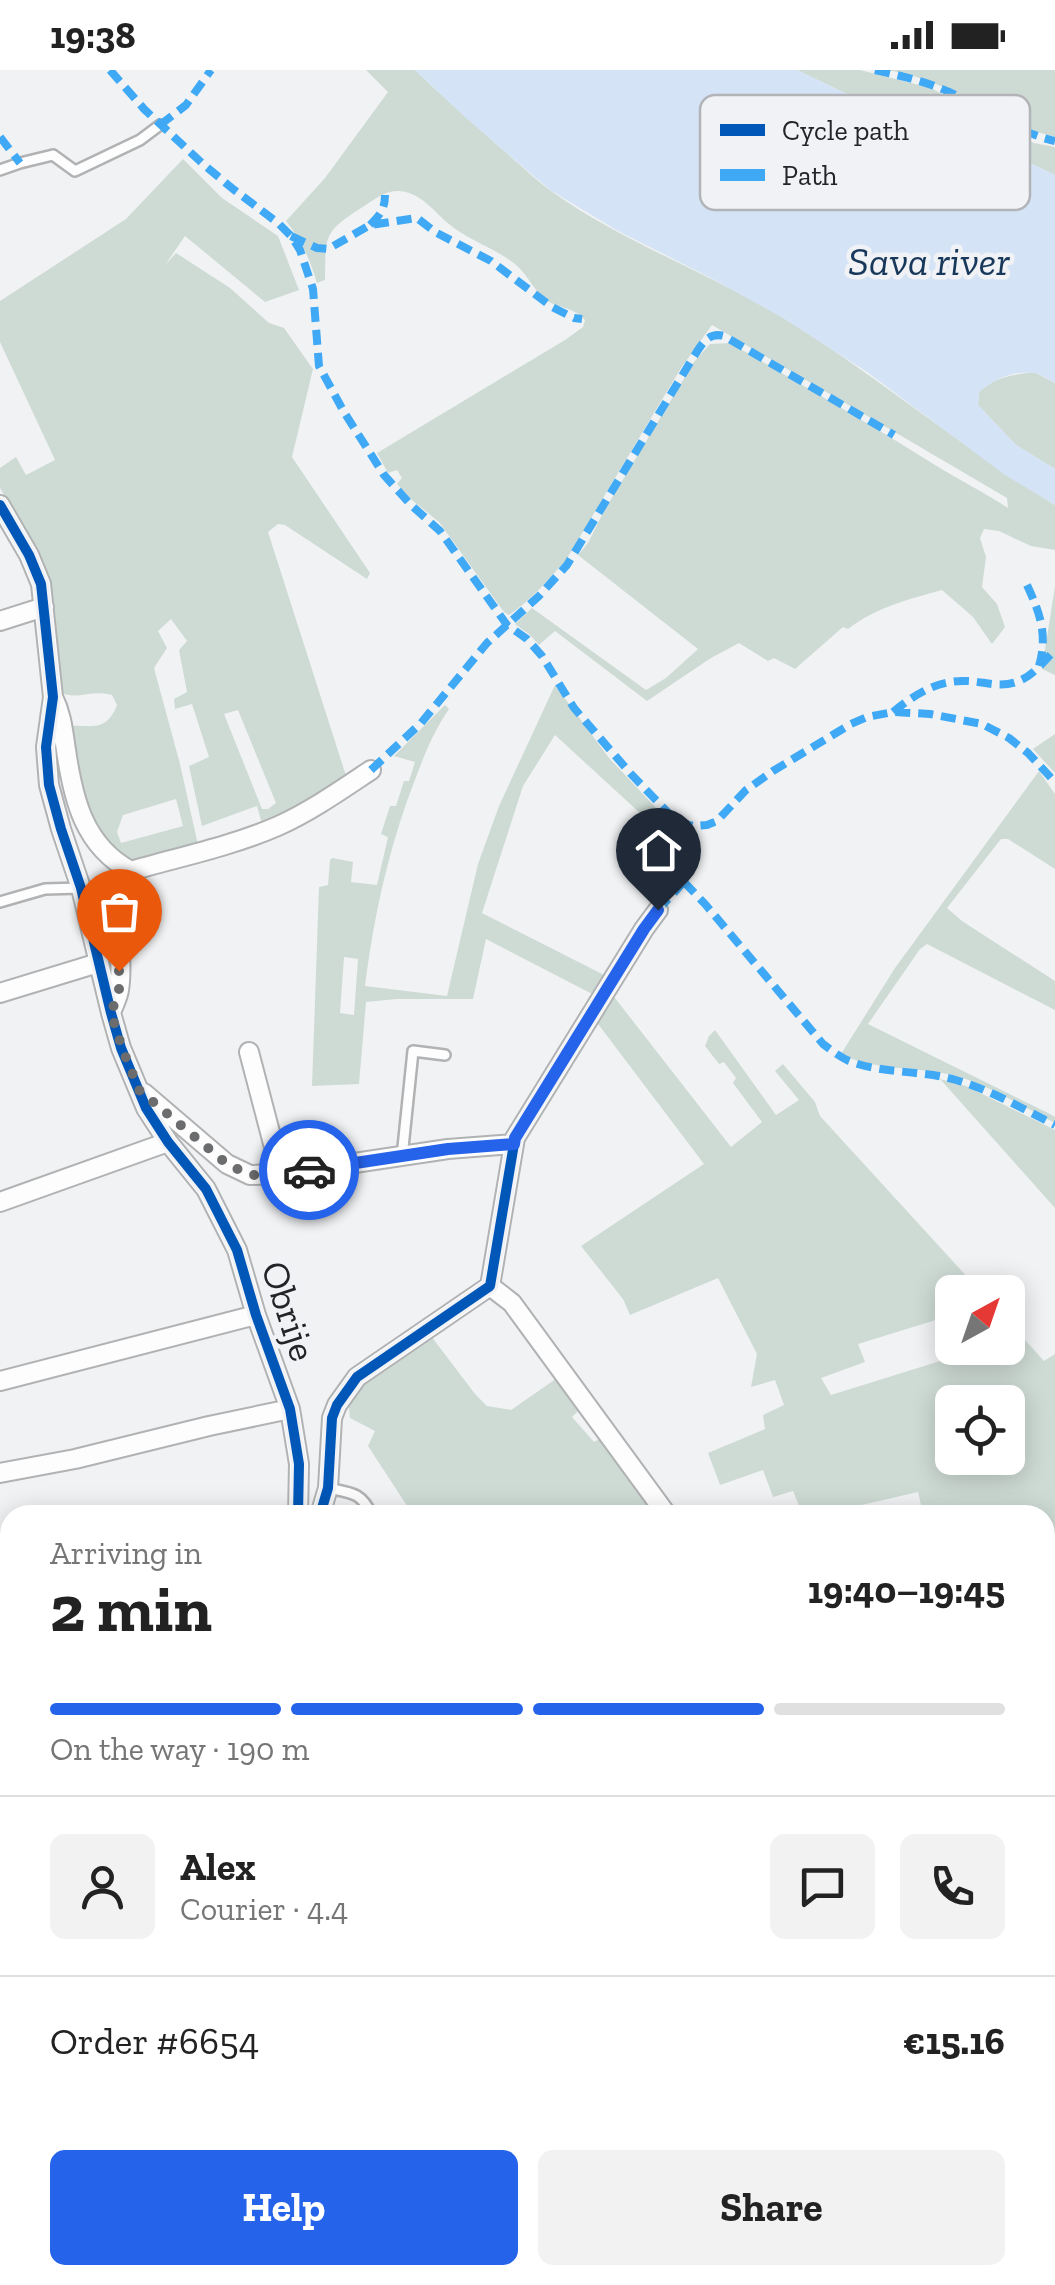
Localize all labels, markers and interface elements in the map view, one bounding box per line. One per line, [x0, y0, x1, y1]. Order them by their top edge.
text: 19:38 [50, 12, 136, 58]
legend [700, 95, 1030, 210]
text: Cycle path [782, 114, 909, 147]
text: Path [782, 159, 838, 192]
water label: Sava river [848, 237, 1010, 285]
pin [616, 808, 701, 911]
icon: home [631, 823, 686, 878]
pin [77, 869, 162, 972]
icon: bag [92, 884, 147, 939]
courier [259, 1120, 359, 1220]
icon: car [282, 1143, 337, 1198]
street label: Obrije [251, 1255, 327, 1367]
north arrow [935, 1275, 1025, 1365]
map controls [935, 1275, 1025, 1475]
button: locate [935, 1385, 1025, 1475]
text: Arriving in [50, 1534, 202, 1572]
text: 19:40–19:45 [808, 1567, 1005, 1613]
text: 2 min [50, 1570, 212, 1648]
text: On the way · 190 m [50, 1730, 309, 1768]
button: person [50, 1834, 155, 1939]
button: chat [770, 1834, 875, 1939]
button: phone [900, 1834, 1005, 1939]
text: Alex [180, 1844, 256, 1890]
text: Courier · 4.4 [180, 1890, 348, 1928]
text: Order #6654 [50, 2018, 259, 2064]
text: €15.16 [903, 2018, 1005, 2064]
button: Help [50, 2150, 518, 2265]
button: Share [538, 2150, 1005, 2265]

